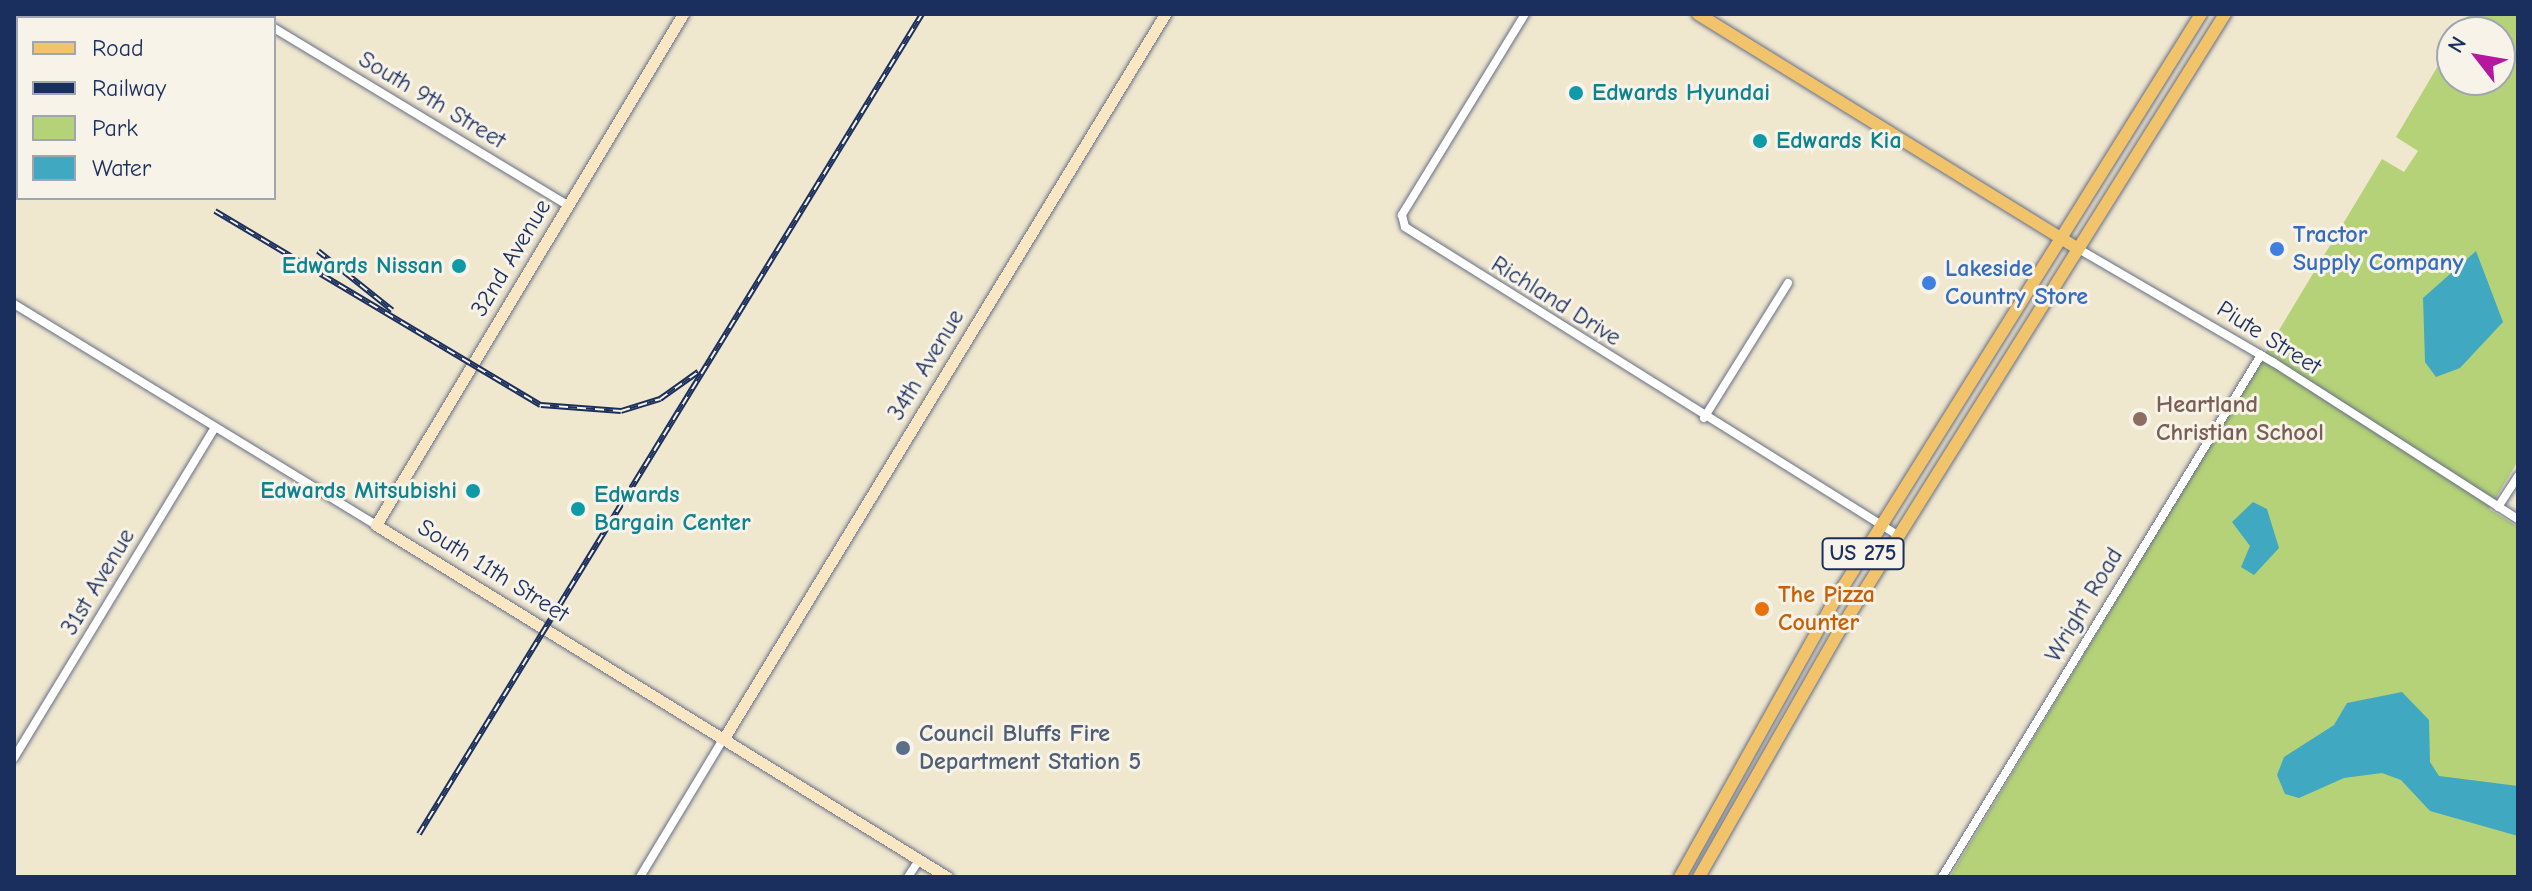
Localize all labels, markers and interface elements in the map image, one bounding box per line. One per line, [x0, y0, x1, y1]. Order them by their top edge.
legend [16, 16, 276, 200]
north arrow [2436, 16, 2516, 96]
text: N [2442, 32, 2472, 58]
text: Road [92, 34, 144, 62]
street label: South 9th Street [353, 45, 511, 155]
text: Railway [92, 74, 166, 102]
place label: Edwards Hyundai [1592, 79, 1770, 107]
marker: Edwards Hyundai [1567, 84, 1585, 102]
text: Park [92, 114, 138, 142]
place label: Edwards Kia [1776, 127, 1902, 155]
marker: Edwards Kia [1751, 132, 1769, 150]
text: Water [92, 154, 151, 182]
street label: 32nd Avenue [465, 194, 557, 322]
place label: Tractor Supply Company [2293, 221, 2463, 277]
marker: Tractor Supply Company [2268, 240, 2286, 258]
street label: Richland Drive [1486, 250, 1626, 352]
place label: Edwards Nissan [282, 252, 443, 280]
place label: Lakeside Country Store [1945, 255, 2088, 311]
marker: Edwards Nissan [450, 257, 468, 275]
marker: Lakeside Country Store [1920, 274, 1938, 292]
street label: Piute Street [2212, 295, 2326, 381]
street label: 34th Avenue [882, 304, 970, 426]
place label: Heartland Christian School [2156, 391, 2324, 447]
marker: Heartland Christian School [2131, 410, 2149, 428]
place label: Edwards Mitsubishi [260, 477, 457, 505]
place label: Edwards Bargain Center [594, 481, 751, 537]
marker: Edwards Mitsubishi [464, 482, 482, 500]
marker: Edwards Bargain Center [569, 500, 587, 518]
street label: South 11th Street [412, 513, 574, 629]
street label: 31st Avenue [55, 523, 141, 641]
road number: US 275 [1821, 536, 1905, 572]
street label: Wright Road [2039, 543, 2129, 667]
place label: The Pizza Counter [1778, 581, 1875, 637]
marker: The Pizza Counter [1753, 600, 1771, 618]
place label: Council Bluffs Fire Department Station 5 [919, 720, 1141, 776]
marker: Council Bluffs Fire Department Station 5 [894, 739, 912, 757]

